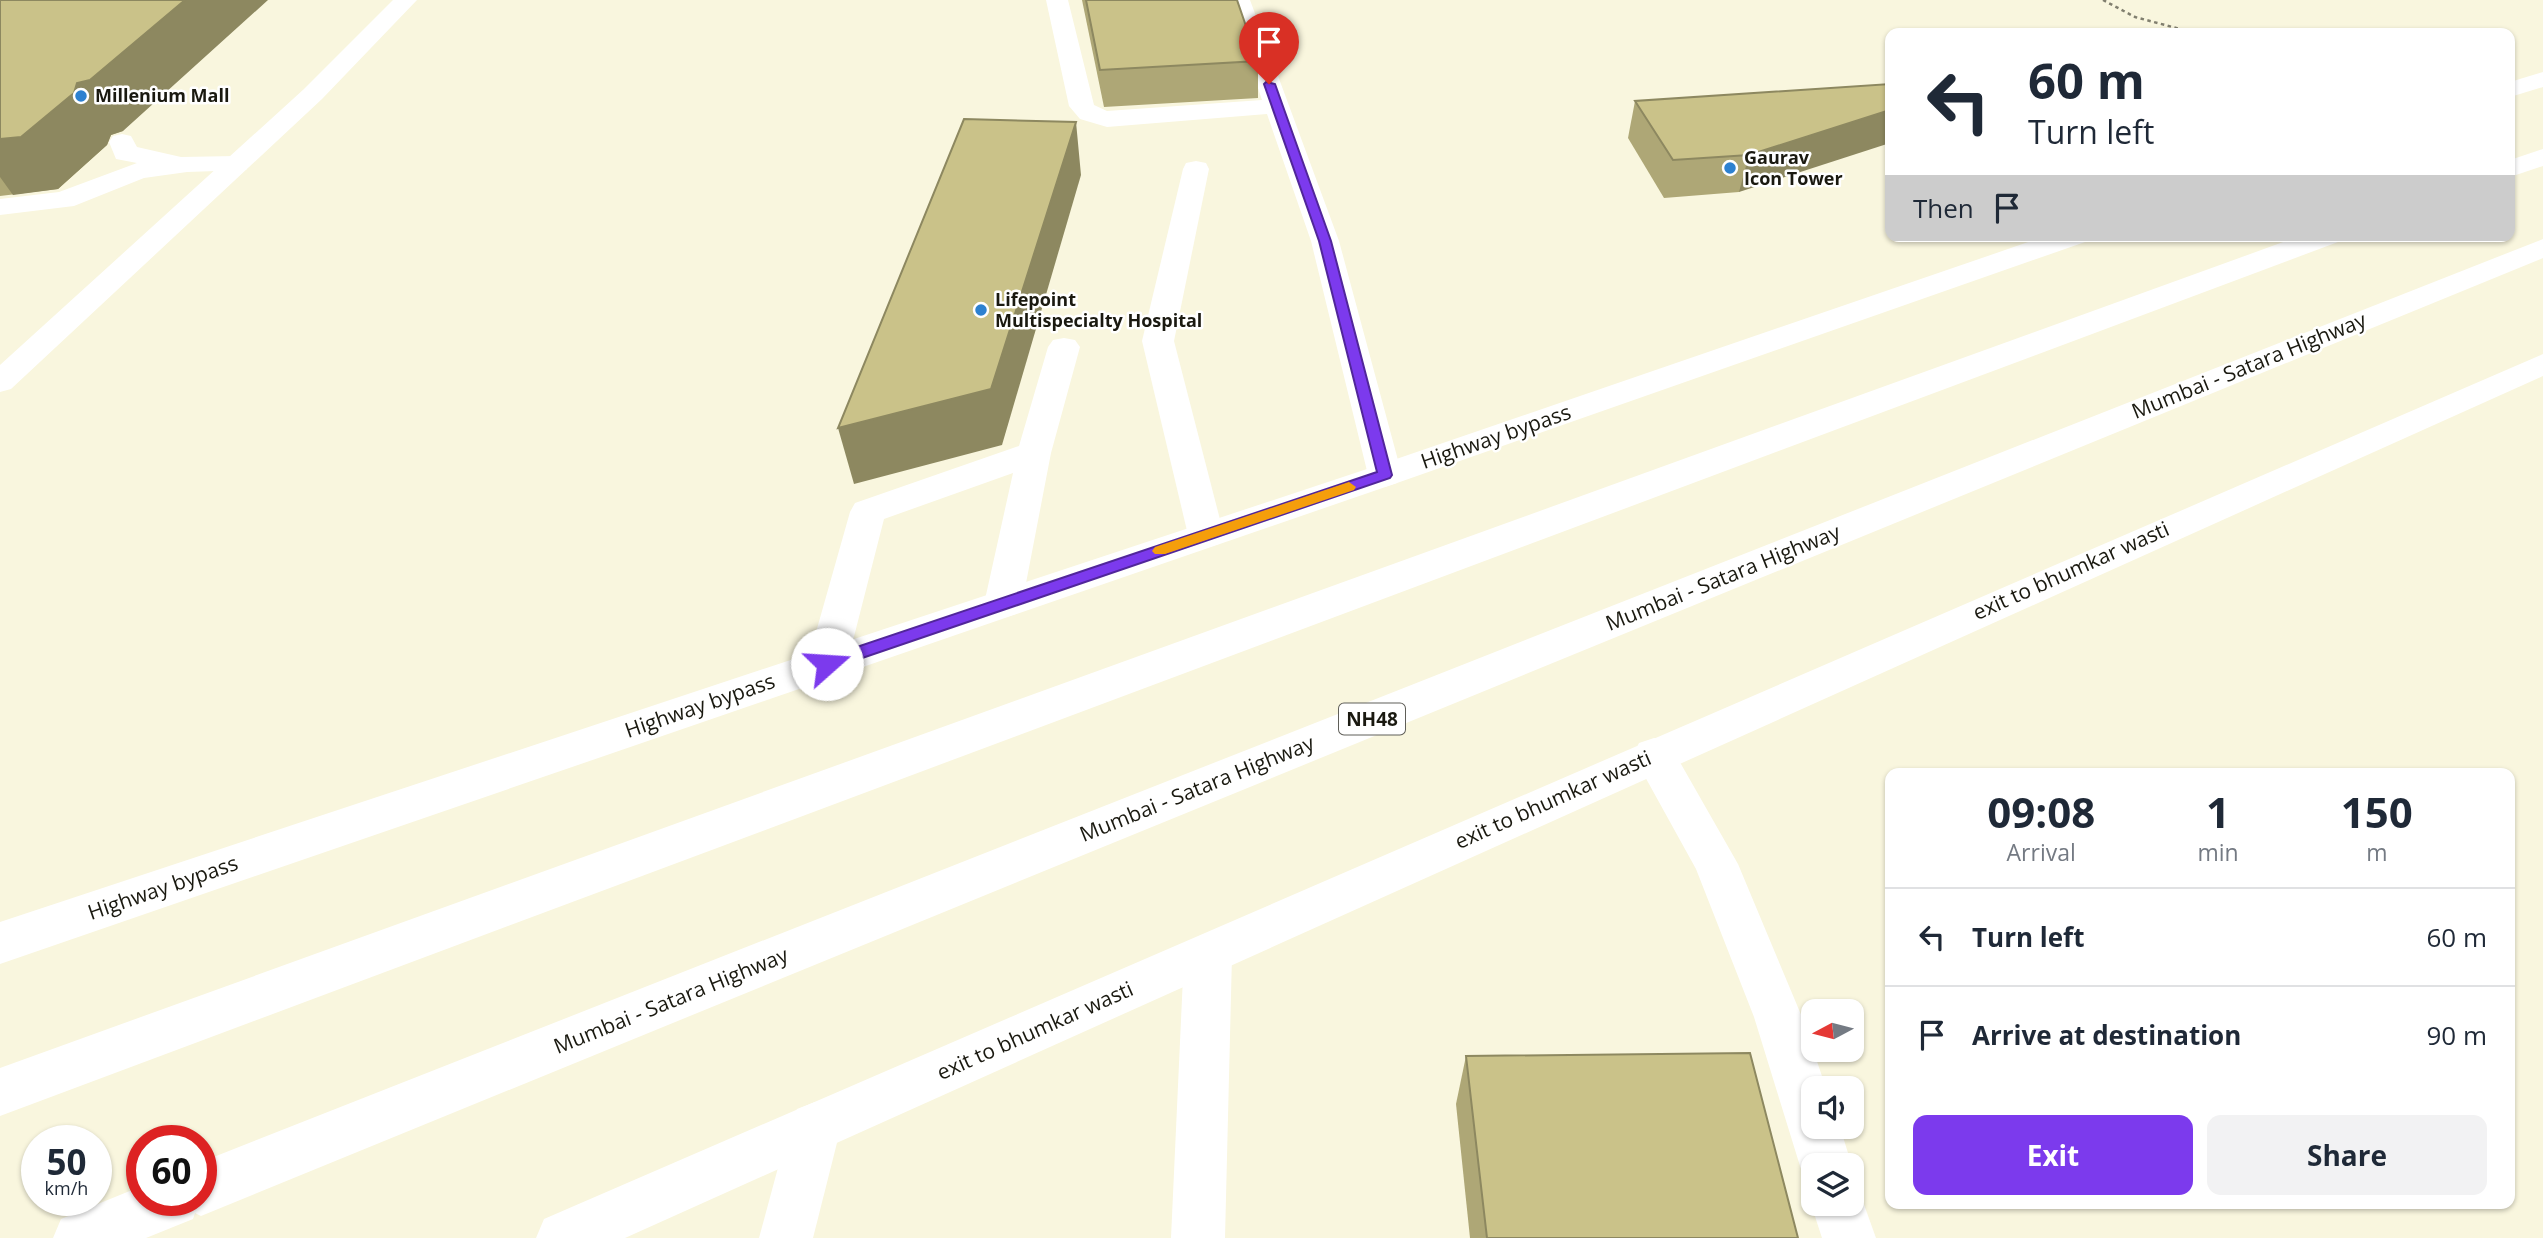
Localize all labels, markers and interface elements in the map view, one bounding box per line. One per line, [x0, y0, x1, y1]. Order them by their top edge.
pin [1239, 12.0, 1299, 84]
icon: arrive [1250, 23, 1288, 61]
text: 60 m [2028, 47, 2145, 113]
icon: left [1913, 56, 2004, 147]
place label: Millenium Mall [95, 83, 229, 107]
marker: Millenium Mall [73, 88, 89, 104]
text: Turn left [2028, 110, 2154, 153]
place label: Gaurav Icon Tower [1744, 145, 1843, 190]
marker: Gaurav Icon Tower [1722, 160, 1738, 176]
icon: arrive [1988, 189, 2026, 227]
text: Then [1913, 190, 1974, 226]
place label: Lifepoint Multispecialty Hospital [995, 287, 1202, 332]
marker: Lifepoint Multispecialty Hospital [973, 302, 989, 318]
street label: Mumbai - Satara Highway [2127, 305, 2370, 425]
street label: Highway bypass [1417, 397, 1574, 475]
street label: exit to bhumkar wasti [1968, 514, 2173, 626]
street label: Mumbai - Satara Highway [1601, 517, 1844, 637]
position arrow [790, 627, 864, 701]
street label: Highway bypass [621, 666, 778, 744]
road number: NH48 [1339, 704, 1405, 734]
street label: Mumbai - Satara Highway [1075, 728, 1318, 848]
street label: exit to bhumkar wasti [1450, 743, 1655, 855]
text: 09:08 [1987, 783, 2095, 840]
text: 1 [2206, 783, 2230, 840]
text: 150 [2341, 783, 2413, 840]
text: Arrival [2007, 836, 2076, 868]
text: min [2197, 836, 2239, 868]
text: m [2366, 836, 2387, 868]
street label: Highway bypass [84, 848, 241, 926]
icon: left [1913, 918, 1951, 956]
text: Turn left [1972, 919, 2084, 955]
text: 60 m [2426, 919, 2487, 955]
street label: Mumbai - Satara Highway [549, 940, 792, 1060]
street label: exit to bhumkar wasti [932, 974, 1137, 1086]
north arrow [1801, 999, 1864, 1062]
map controls [1801, 999, 1864, 1216]
icon: arrive [1913, 1016, 1951, 1054]
text: Arrive at destination [1972, 1017, 2241, 1053]
text: 90 m [2426, 1017, 2487, 1053]
button: sound [1801, 1076, 1864, 1139]
button: Exit [1913, 1115, 2193, 1195]
button: Share [2207, 1115, 2487, 1195]
speed limit sign: 60 [126, 1125, 217, 1216]
text: 50 [46, 1138, 87, 1185]
button: layers [1801, 1153, 1864, 1216]
text: km/h [45, 1176, 88, 1200]

